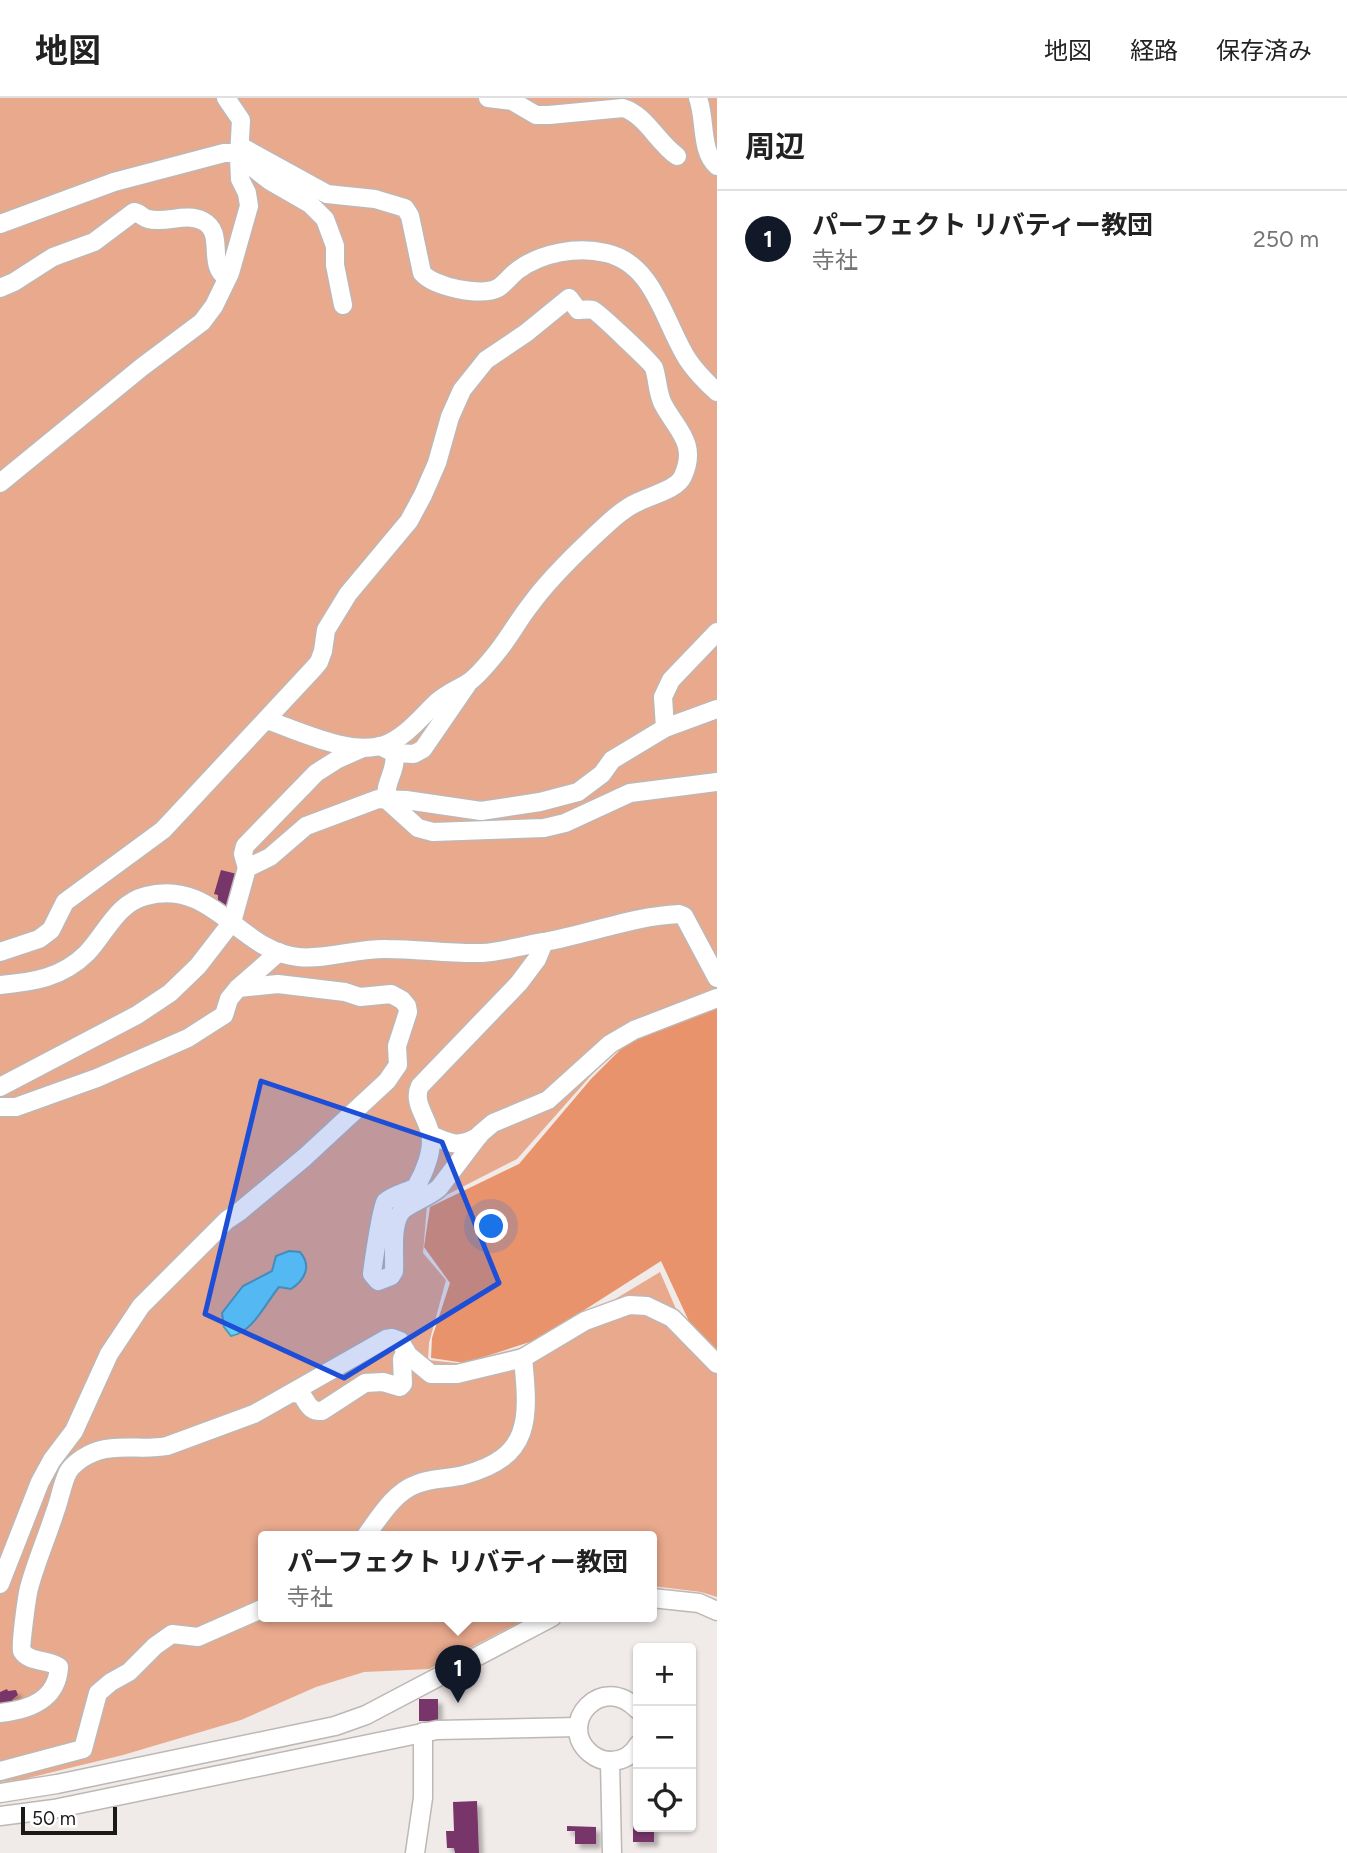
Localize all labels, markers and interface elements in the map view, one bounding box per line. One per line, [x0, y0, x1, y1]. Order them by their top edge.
text: 地図 [35, 31, 101, 70]
text: 地図 [1044, 36, 1092, 65]
text: 経路 [1130, 36, 1178, 65]
text: 保存済み [1216, 36, 1312, 65]
text: 周辺 [745, 128, 805, 165]
text: パーフェクト リバティー教団 [812, 209, 1153, 241]
text: 1 [763, 225, 773, 253]
text: 250 m [1253, 225, 1319, 253]
text: 寺社 [812, 246, 858, 274]
your location [474, 1209, 508, 1243]
popup [258, 1531, 657, 1622]
text: パーフェクト リバティー教団 [287, 1546, 628, 1578]
text: 寺社 [287, 1583, 333, 1611]
map controls [633, 1643, 696, 1832]
button: + [633, 1643, 696, 1706]
pin: 1 [435, 1645, 481, 1703]
button: − [633, 1706, 696, 1769]
button: locate [633, 1769, 696, 1832]
scale bar [21, 1804, 117, 1836]
text: 50 m [32, 1807, 76, 1830]

